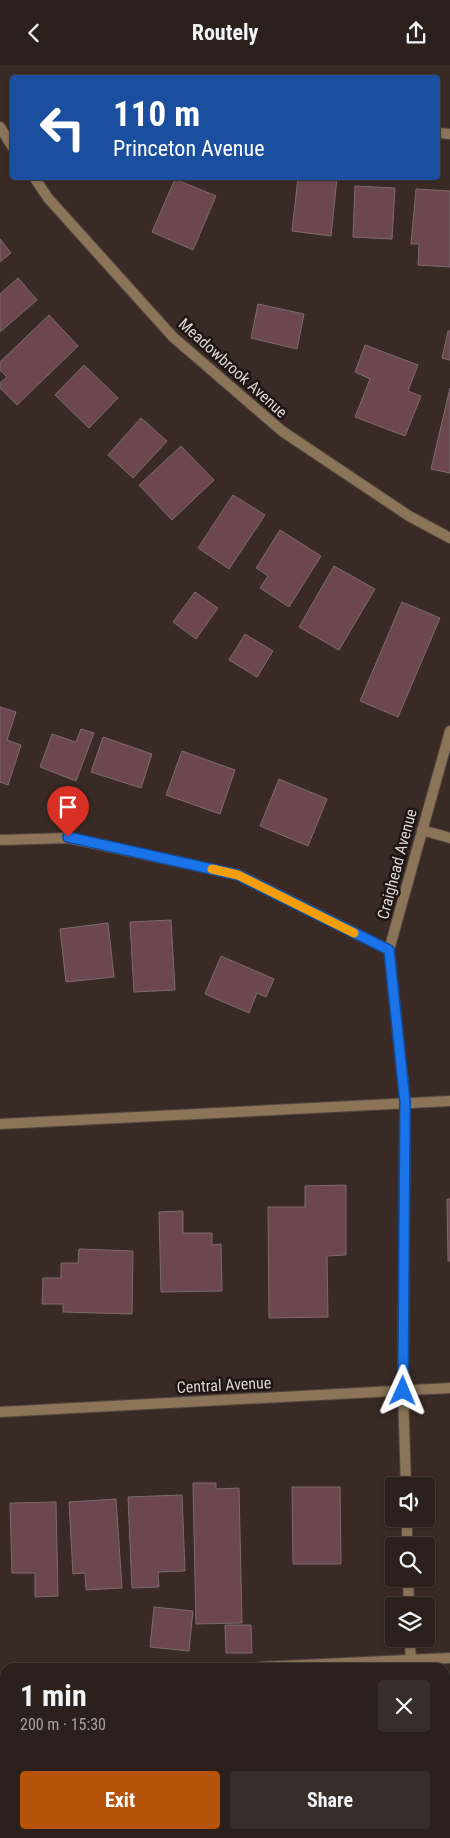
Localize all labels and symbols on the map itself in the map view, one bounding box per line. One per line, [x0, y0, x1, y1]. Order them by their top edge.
street label: Meadowbrook Avenue [175, 314, 291, 422]
pin [47, 786, 89, 837]
street label: Craighead Avenue [373, 807, 421, 921]
position arrow [376, 1364, 428, 1416]
street label: Central Avenue [176, 1373, 272, 1397]

